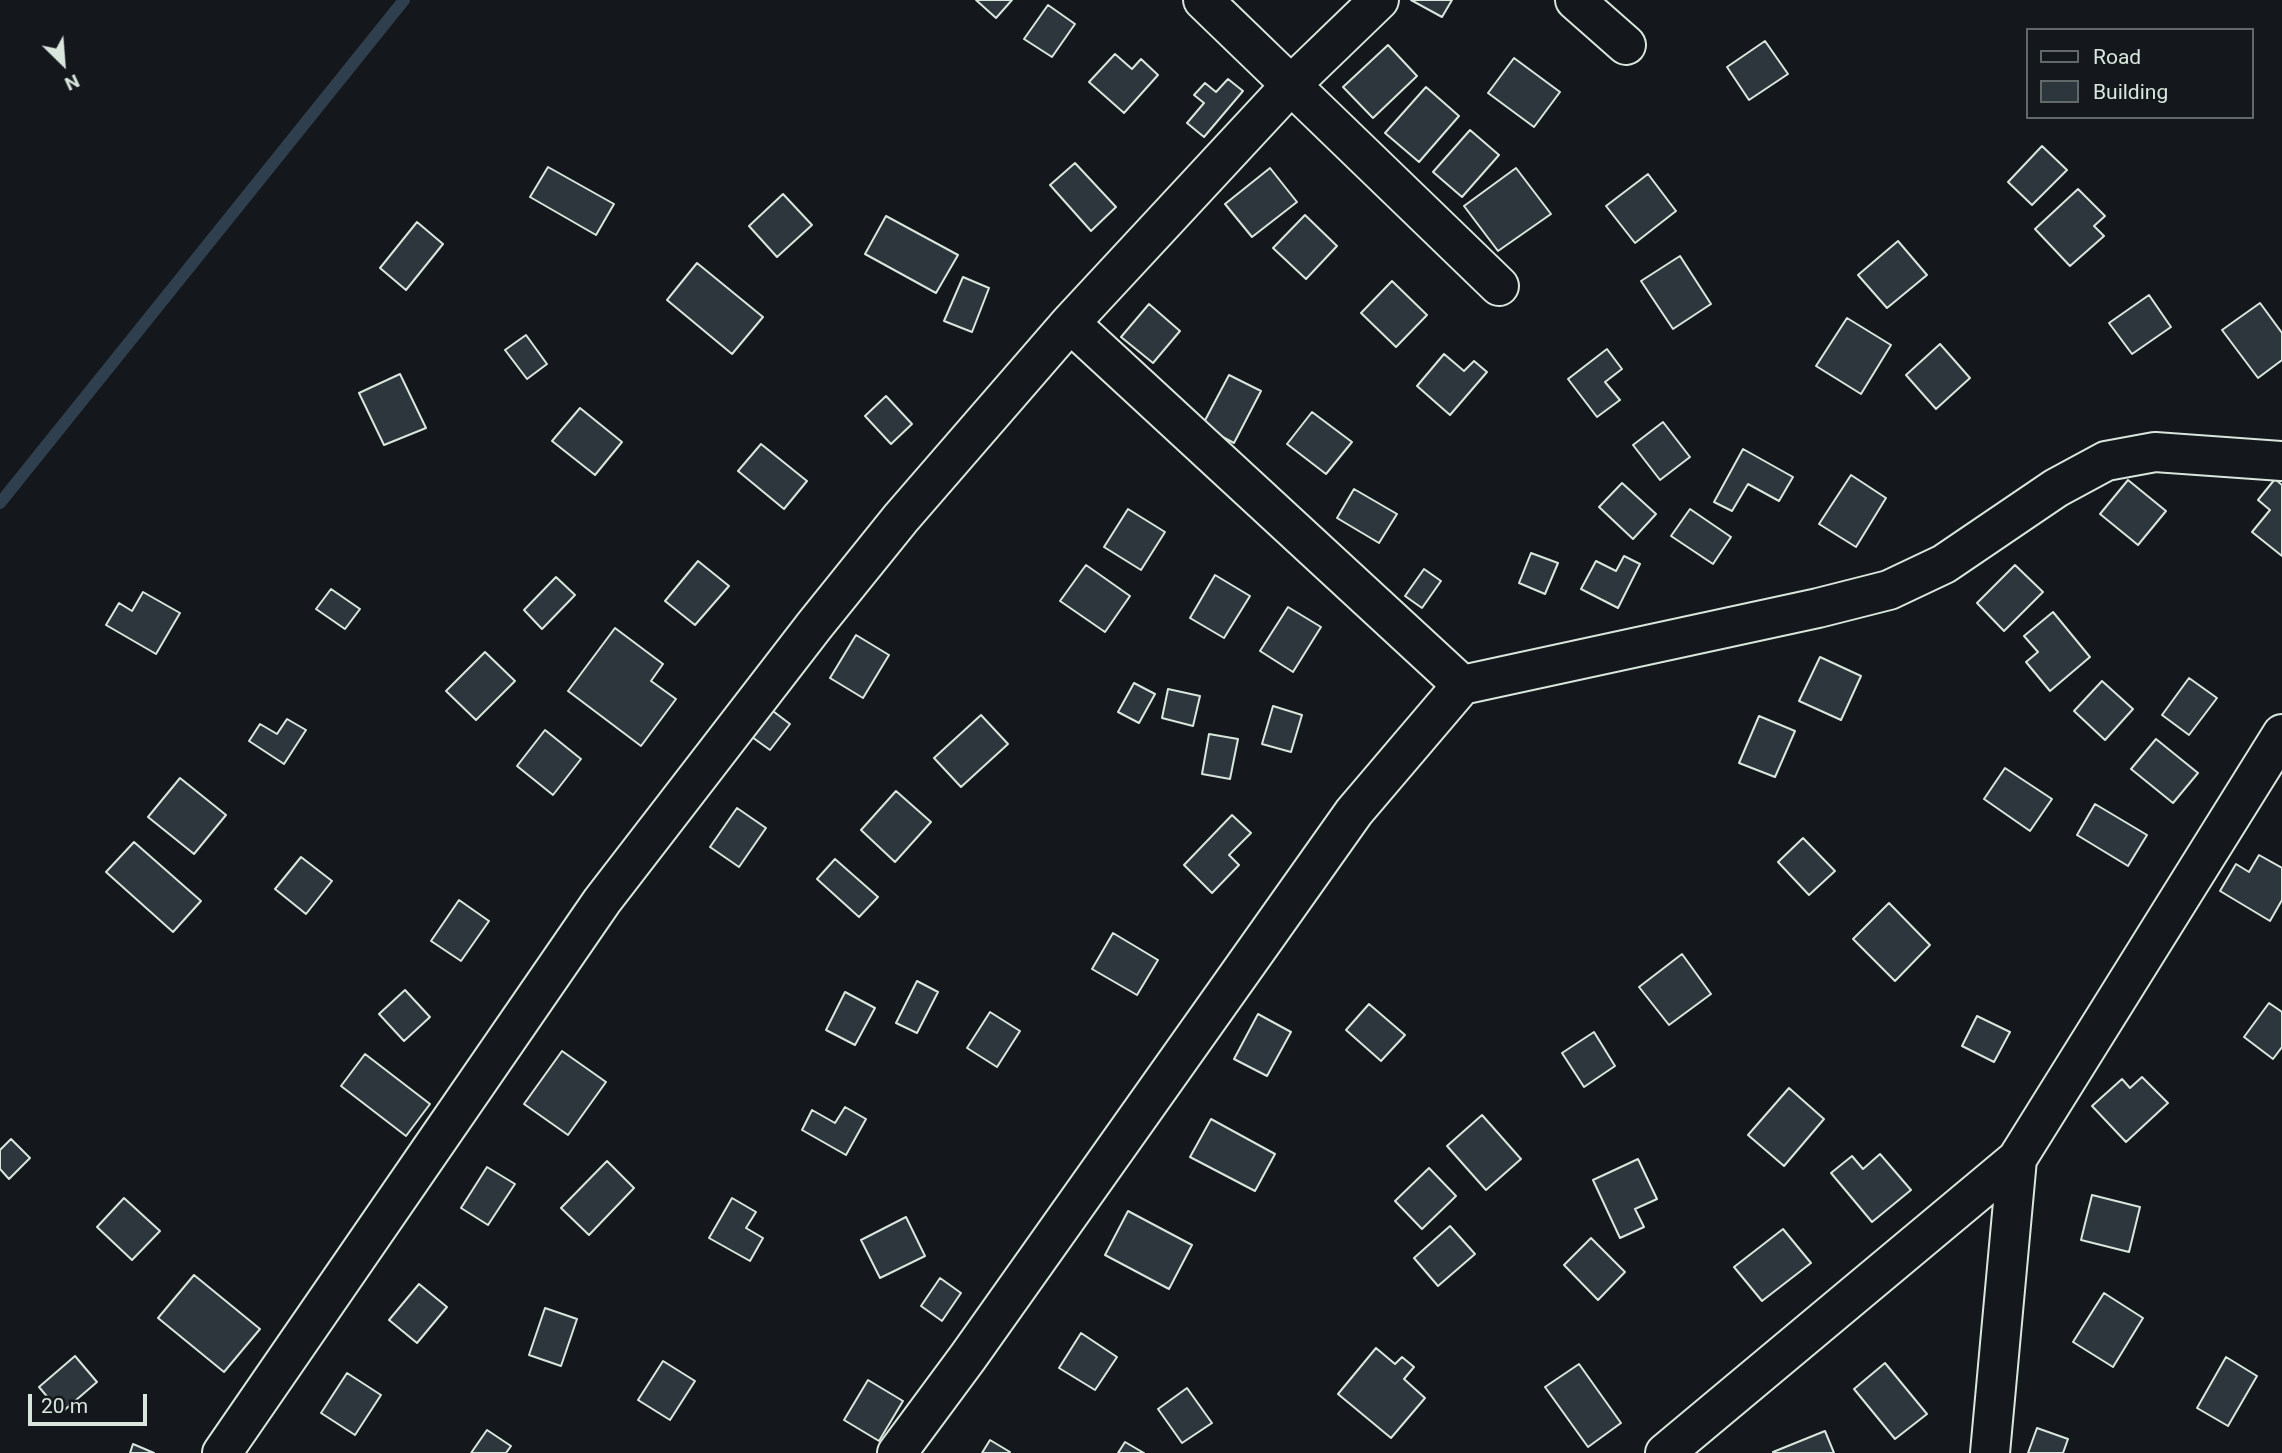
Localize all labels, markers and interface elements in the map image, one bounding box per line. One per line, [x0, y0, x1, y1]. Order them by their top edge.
north arrow [28, 28, 98, 98]
legend [2026, 28, 2254, 119]
text: Road [2093, 45, 2141, 69]
text: N [61, 69, 83, 96]
text: Building [2093, 80, 2168, 104]
scale bar [32, 1380, 150, 1424]
text: 20 m [41, 1394, 88, 1418]

